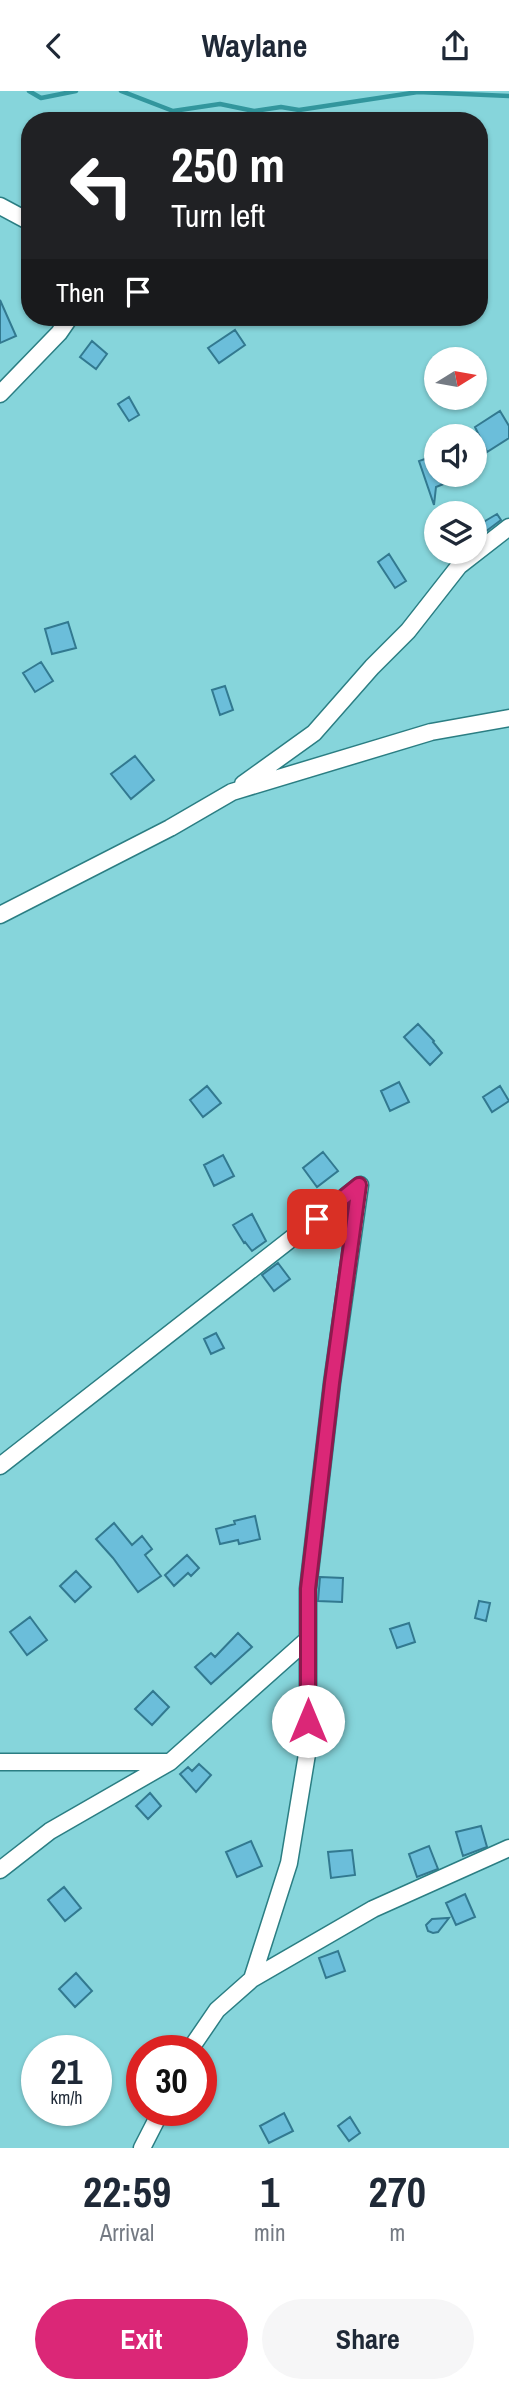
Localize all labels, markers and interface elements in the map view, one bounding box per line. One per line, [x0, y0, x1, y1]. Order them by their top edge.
text: Waylane [202, 24, 307, 67]
icon: back [35, 27, 73, 65]
icon: share [436, 27, 474, 65]
text: 250 m [171, 131, 285, 197]
icon: left [56, 140, 147, 231]
text: Turn left [171, 194, 265, 237]
icon: arrive [119, 273, 157, 311]
text: Then [56, 275, 105, 310]
north arrow [424, 347, 486, 409]
map controls [424, 347, 487, 564]
button: sound [424, 424, 487, 487]
button: layers [424, 501, 487, 564]
pin [287, 1189, 347, 1249]
icon: arrive [298, 1200, 336, 1238]
position arrow [271, 1684, 345, 1758]
speed limit sign: 30 [126, 2035, 217, 2126]
text: 21 [51, 2048, 82, 2095]
text: km/h [51, 2085, 83, 2110]
text: 22:59 [83, 2164, 171, 2220]
text: 1 [260, 2164, 279, 2220]
text: 270 [369, 2164, 426, 2220]
text: Arrival [100, 2217, 154, 2248]
text: min [254, 2217, 286, 2248]
text: m [389, 2217, 405, 2248]
button: Exit [35, 2299, 248, 2379]
button: Share [262, 2299, 474, 2379]

